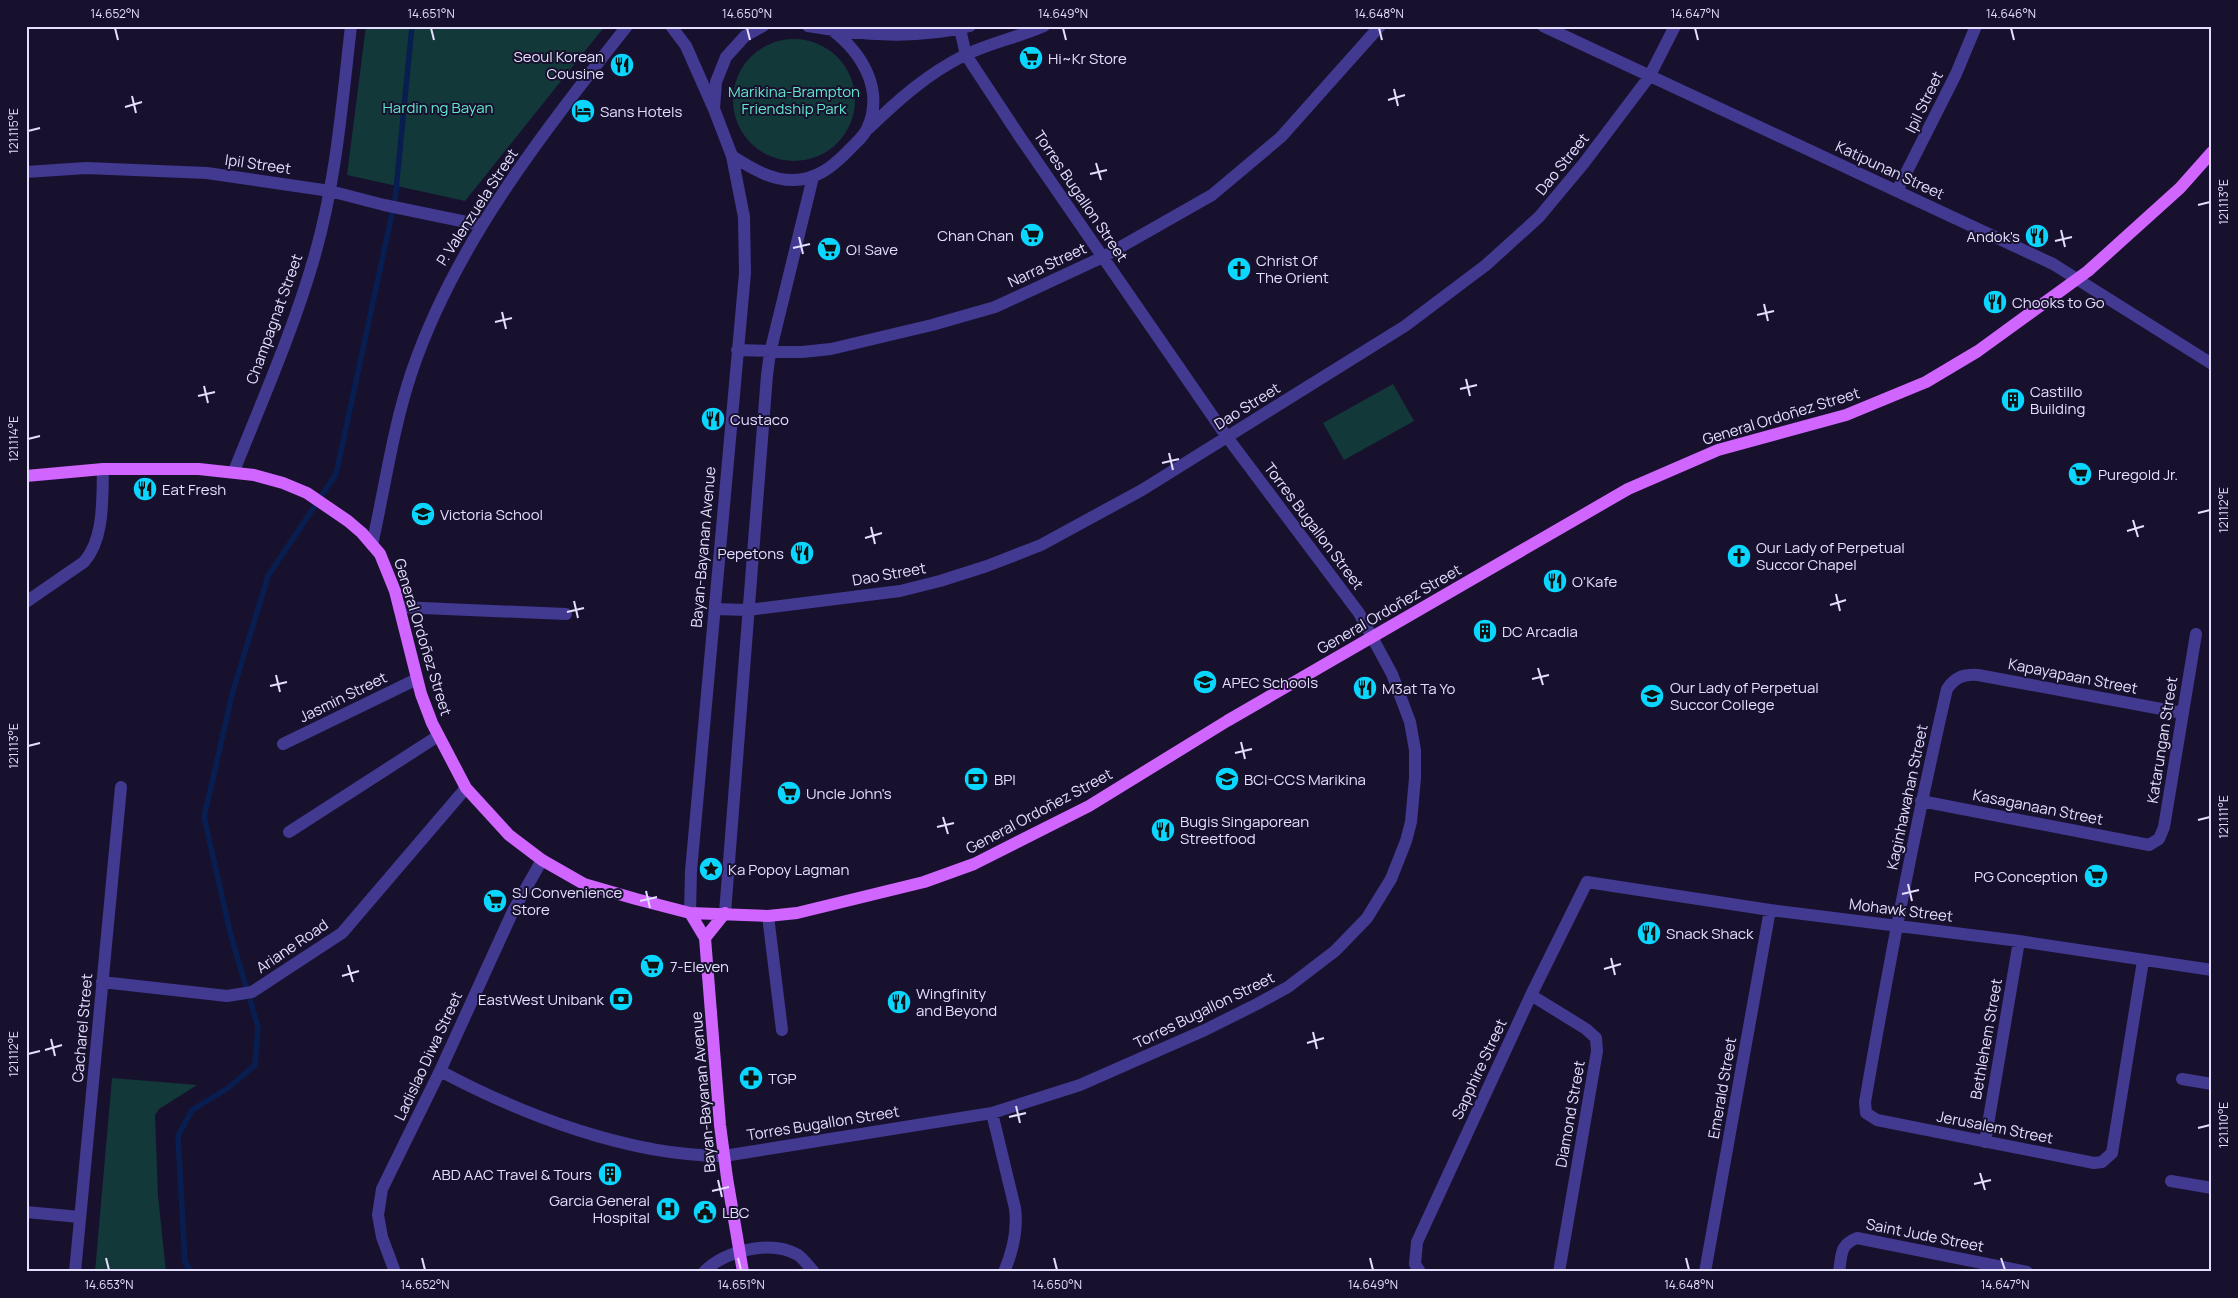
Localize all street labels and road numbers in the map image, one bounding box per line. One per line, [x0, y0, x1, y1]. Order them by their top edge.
street label: Ipil Street [1900, 68, 1948, 136]
street label: Torres Bugallon Street [1029, 126, 1133, 266]
street label: Dao Street [1530, 129, 1594, 199]
street label: Katipunan Street [1832, 136, 1948, 204]
street label: P. Valenzuela Street [431, 144, 523, 270]
street label: Ipil Street [224, 149, 292, 179]
street label: Narra Street [1004, 238, 1090, 292]
street label: Champagnat Street [241, 251, 307, 387]
street label: Dao Street [1210, 377, 1284, 435]
street label: General Ordoñez Street [1700, 382, 1862, 450]
street label: Torres Bugallon Street [1259, 458, 1369, 594]
street label: Bayan-Bayanan Avenue [685, 465, 721, 628]
street label: General Ordoñez Street [389, 556, 457, 718]
street label: Dao Street [851, 557, 927, 591]
street label: General Ordoñez Street [1313, 559, 1465, 659]
street label: Kapayapaan Street [2006, 653, 2140, 699]
street label: Jasmin Street [296, 667, 390, 727]
street label: Katarungan Street [2142, 675, 2182, 805]
street label: Kaginhawahan Street [1881, 722, 1933, 872]
street label: General Ordoñez Street [962, 763, 1116, 859]
street label: Kasaganaan Street [1971, 784, 2105, 830]
street label: Mohawk Street [1848, 893, 1954, 927]
street label: Ariane Road [252, 914, 332, 978]
street label: Torres Bugallon Street [1130, 967, 1278, 1053]
street label: Cacharel Street [67, 973, 97, 1083]
street label: Bethlehem Street [1965, 977, 2007, 1101]
street label: Ladislao Diwa Street [389, 988, 467, 1124]
street label: Bayan-Bayanan Avenue [685, 1010, 721, 1173]
street label: Sapphire Street [1446, 1015, 1512, 1123]
street label: Emerald Street [1703, 1036, 1741, 1140]
street label: Diamond Street [1550, 1059, 1590, 1169]
street label: Torres Bugallon Street [745, 1101, 901, 1145]
street label: Jerusalem Street [1935, 1105, 2055, 1149]
street label: Saint Jude Street [1864, 1213, 1986, 1257]

